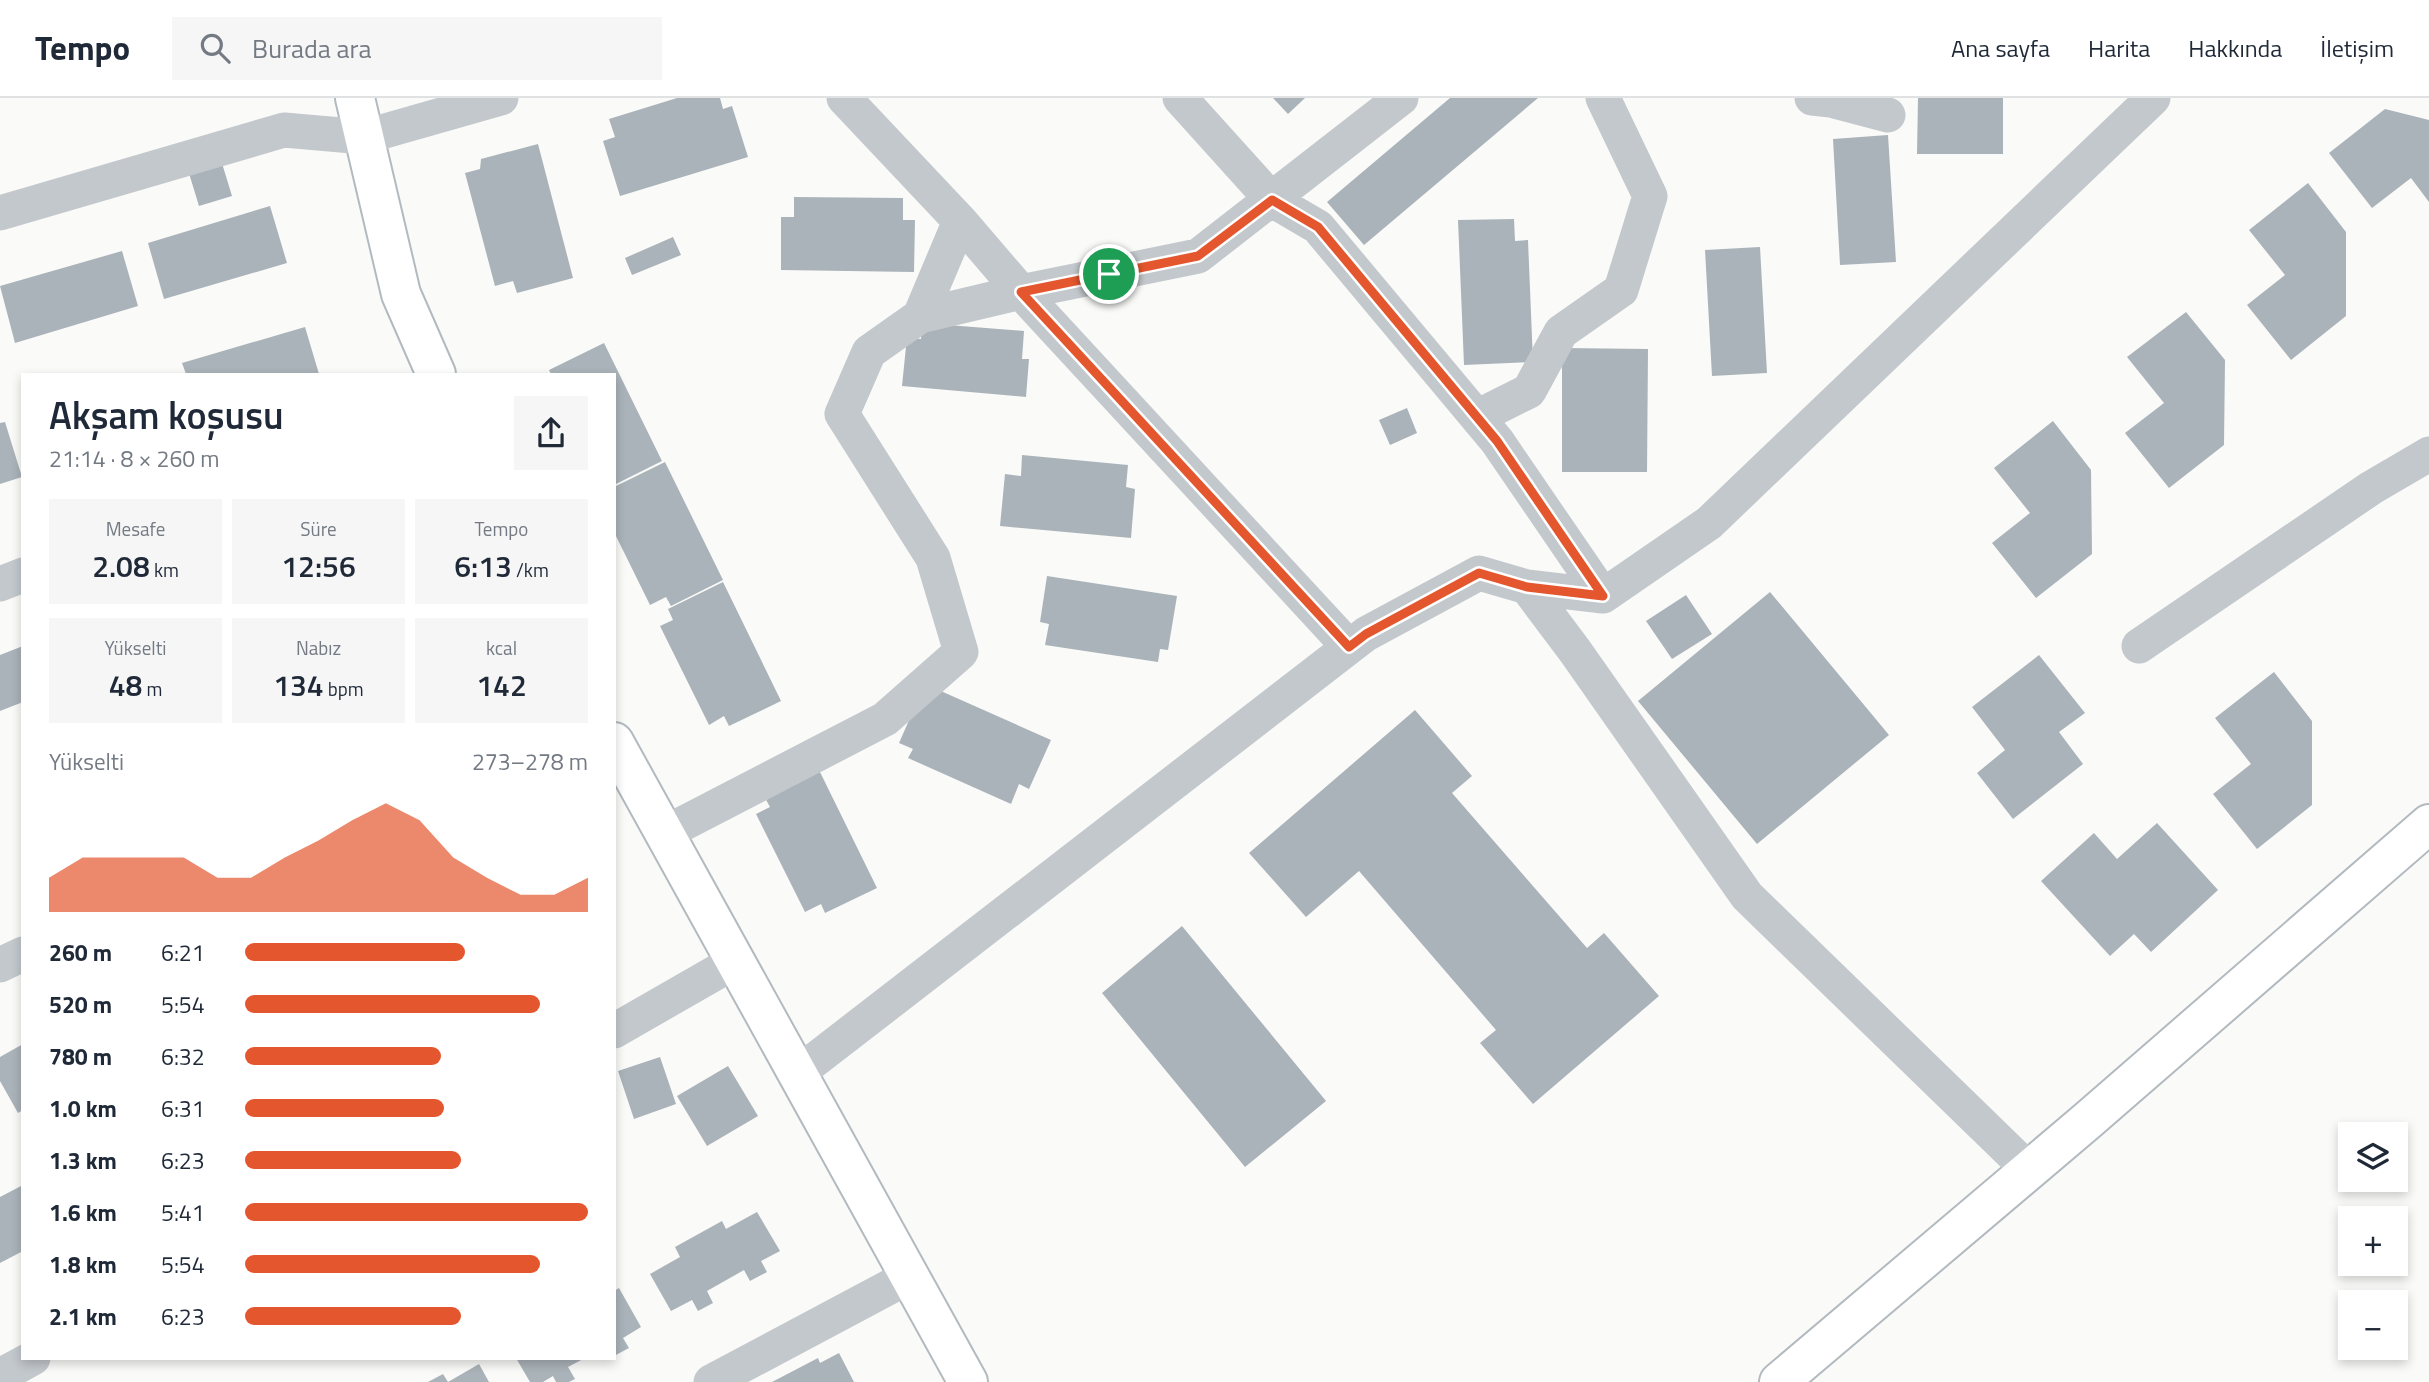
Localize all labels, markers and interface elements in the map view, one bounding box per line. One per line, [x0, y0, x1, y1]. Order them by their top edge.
search box [172, 17, 662, 80]
text: Tempo [35, 23, 130, 73]
icon: search [196, 29, 234, 67]
text: Burada ara [252, 29, 372, 68]
text: Ana sayfa [1951, 30, 2050, 66]
text: Harita [2088, 30, 2150, 66]
text: Hakkında [2188, 30, 2282, 66]
text: İletişim [2320, 30, 2394, 66]
pin [1079, 244, 1139, 304]
icon: arrive [1090, 255, 1128, 293]
text: Akşam koşusu [49, 386, 284, 444]
button: share [514, 396, 588, 470]
text: 21:14 · 8 × 260 m [49, 441, 219, 476]
text: Mesafe [106, 514, 165, 543]
text: Süre [300, 514, 337, 543]
text: Tempo [475, 514, 528, 543]
text: 2.08 [92, 543, 150, 589]
text: 12:56 [281, 543, 356, 589]
text: 6:13 [454, 543, 512, 589]
text: km [150, 555, 179, 584]
text: /km [512, 555, 549, 584]
text: Yükselti [105, 633, 166, 662]
text: Nabız [296, 633, 341, 662]
text: kcal [486, 633, 517, 662]
text: 48 [109, 662, 142, 708]
text: 134 [273, 662, 324, 708]
text: 142 [476, 662, 527, 708]
text: m [142, 674, 162, 703]
text: bpm [324, 674, 364, 703]
text: Yükselti [49, 744, 124, 779]
text: 273–278 m [472, 744, 588, 779]
text: 260 m [49, 935, 112, 970]
text: 6:21 [161, 935, 205, 970]
text: 520 m [49, 987, 112, 1022]
text: 5:54 [161, 987, 205, 1022]
text: 780 m [49, 1039, 112, 1074]
text: 6:32 [161, 1039, 205, 1074]
text: 1.0 km [49, 1091, 117, 1126]
text: 6:31 [161, 1091, 205, 1126]
map controls [2338, 1122, 2408, 1360]
button: layers [2338, 1122, 2408, 1192]
text: 1.3 km [49, 1143, 117, 1178]
text: 6:23 [161, 1143, 205, 1178]
text: 1.6 km [49, 1195, 117, 1230]
text: 5:41 [161, 1195, 205, 1230]
button: + [2338, 1206, 2408, 1276]
text: 1.8 km [49, 1247, 117, 1282]
text: 5:54 [161, 1247, 205, 1282]
button: − [2338, 1290, 2408, 1360]
text: 2.1 km [49, 1299, 117, 1334]
text: 6:23 [161, 1299, 205, 1334]

